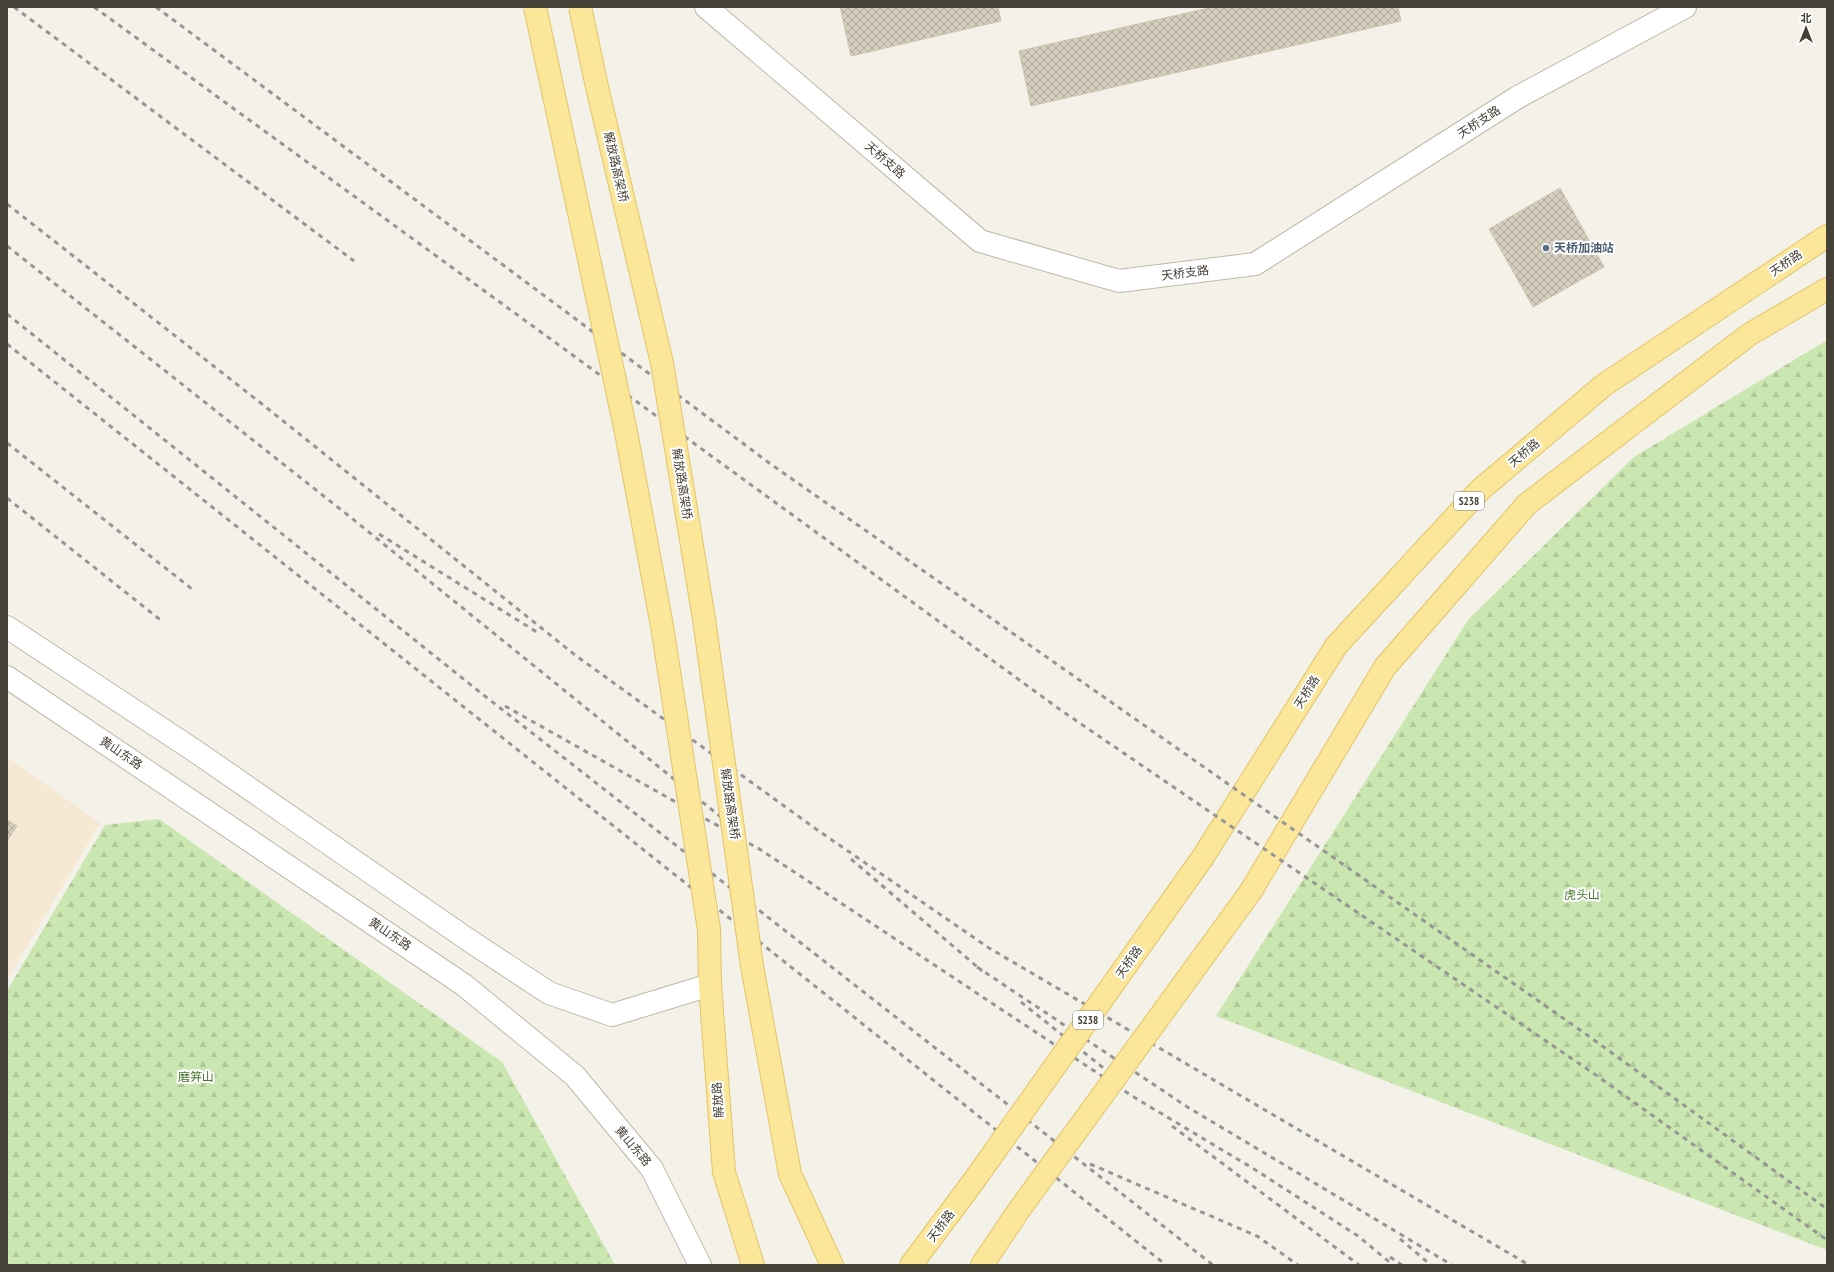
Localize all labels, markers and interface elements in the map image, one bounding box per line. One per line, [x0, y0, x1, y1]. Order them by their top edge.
north arrow [1786, 8, 1826, 48]
text: 北 [1801, 11, 1812, 25]
street label: 天桥支路 [1455, 102, 1503, 141]
street label: 解放路高架桥 [601, 130, 632, 204]
street label: 天桥支路 [862, 138, 908, 181]
place label: 天桥加油站 [1554, 240, 1614, 255]
marker: 天桥加油站 [1541, 243, 1551, 253]
street label: 天桥路 [1767, 246, 1805, 279]
street label: 天桥支路 [1160, 262, 1210, 283]
street label: 天桥路 [1505, 435, 1542, 470]
street label: 解放路高架桥 [669, 447, 696, 521]
road number: S238 [1454, 492, 1484, 510]
street label: 天桥路 [1291, 672, 1322, 711]
street label: 黄山东路 [97, 733, 145, 772]
street label: 解放路高架桥 [718, 767, 743, 841]
park label: 虎头山 [1564, 887, 1600, 902]
street label: 黄山东路 [366, 914, 414, 953]
street label: 天桥路 [1112, 943, 1145, 981]
road number: S238 [1073, 1011, 1103, 1029]
park label: 磨笄山 [178, 1069, 214, 1084]
street label: 解放路 [709, 1082, 726, 1119]
street label: 黄山东路 [612, 1122, 655, 1169]
street label: 天桥路 [924, 1207, 957, 1245]

